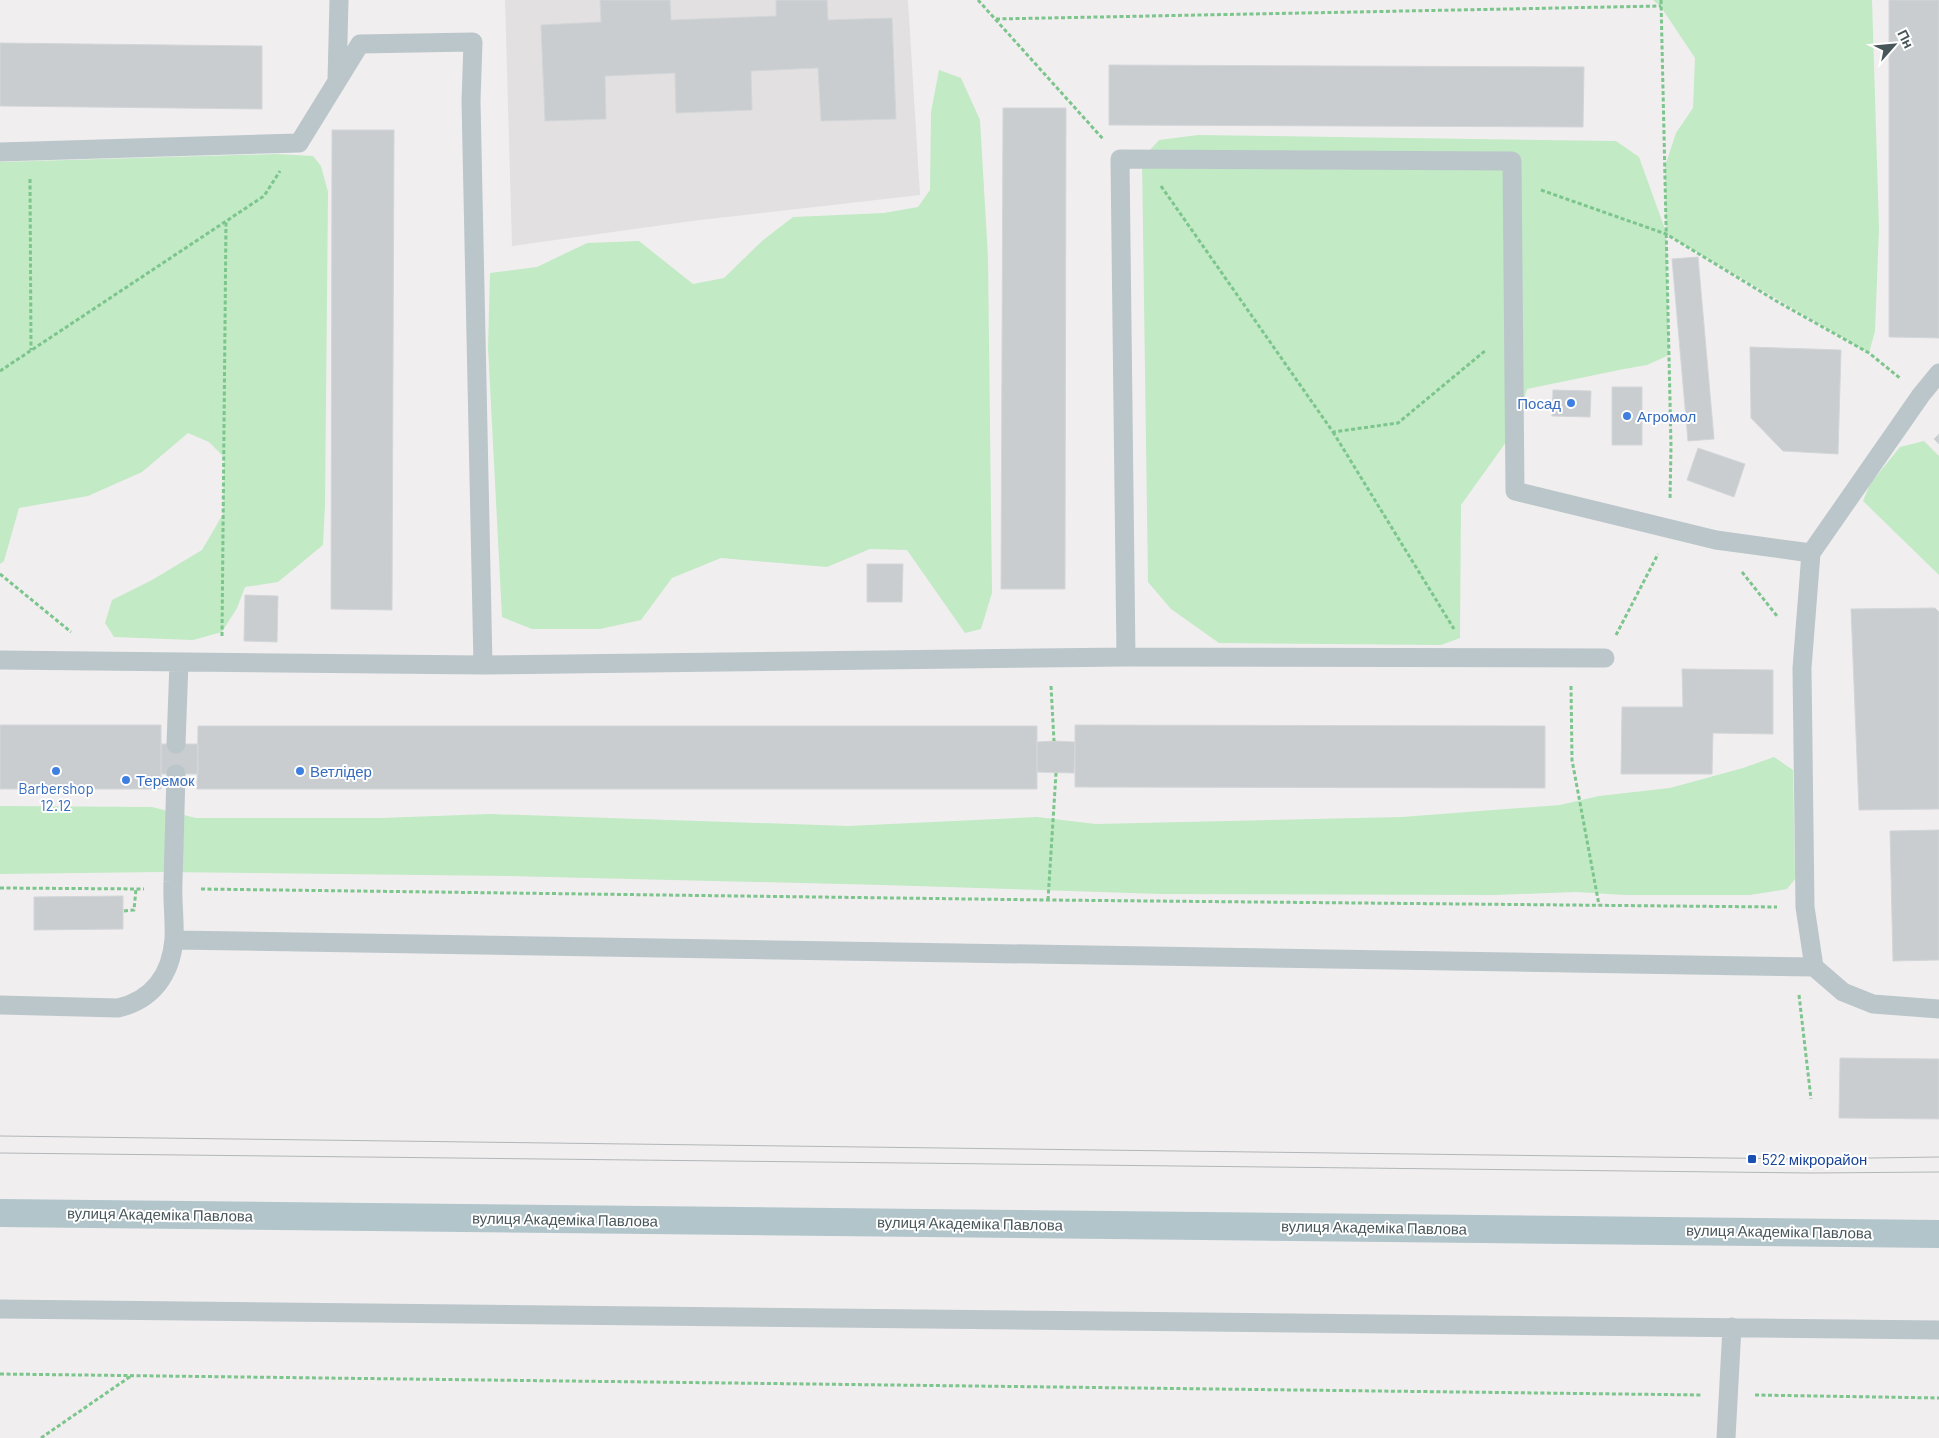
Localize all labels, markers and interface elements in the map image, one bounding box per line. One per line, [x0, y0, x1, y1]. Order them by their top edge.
north arrow [1869, 20, 1919, 70]
text: Пн [1894, 27, 1918, 51]
place label: Посад [1517, 394, 1561, 412]
marker: Посад [1565, 397, 1577, 409]
place label: Агромол [1637, 407, 1696, 425]
marker: Агромол [1621, 410, 1633, 422]
place label: Ветлідер [310, 762, 372, 780]
marker: Barbershop 12.12 [50, 765, 62, 777]
marker: Ветлідер [294, 765, 306, 777]
place label: Теремок [136, 771, 195, 789]
marker: Теремок [120, 774, 132, 786]
place label: Barbershop 12.12 [18, 779, 94, 814]
place label: 522 мікрорайон [1762, 1150, 1867, 1168]
marker: 522 мікрорайон [1746, 1153, 1758, 1165]
street label: вулиця Академіка Павлова [67, 1203, 254, 1225]
street label: вулиця Академіка Павлова [472, 1208, 659, 1230]
street label: вулиця Академіка Павлова [877, 1212, 1064, 1234]
street label: вулиця Академіка Павлова [1281, 1216, 1468, 1238]
street label: вулиця Академіка Павлова [1686, 1220, 1873, 1242]

